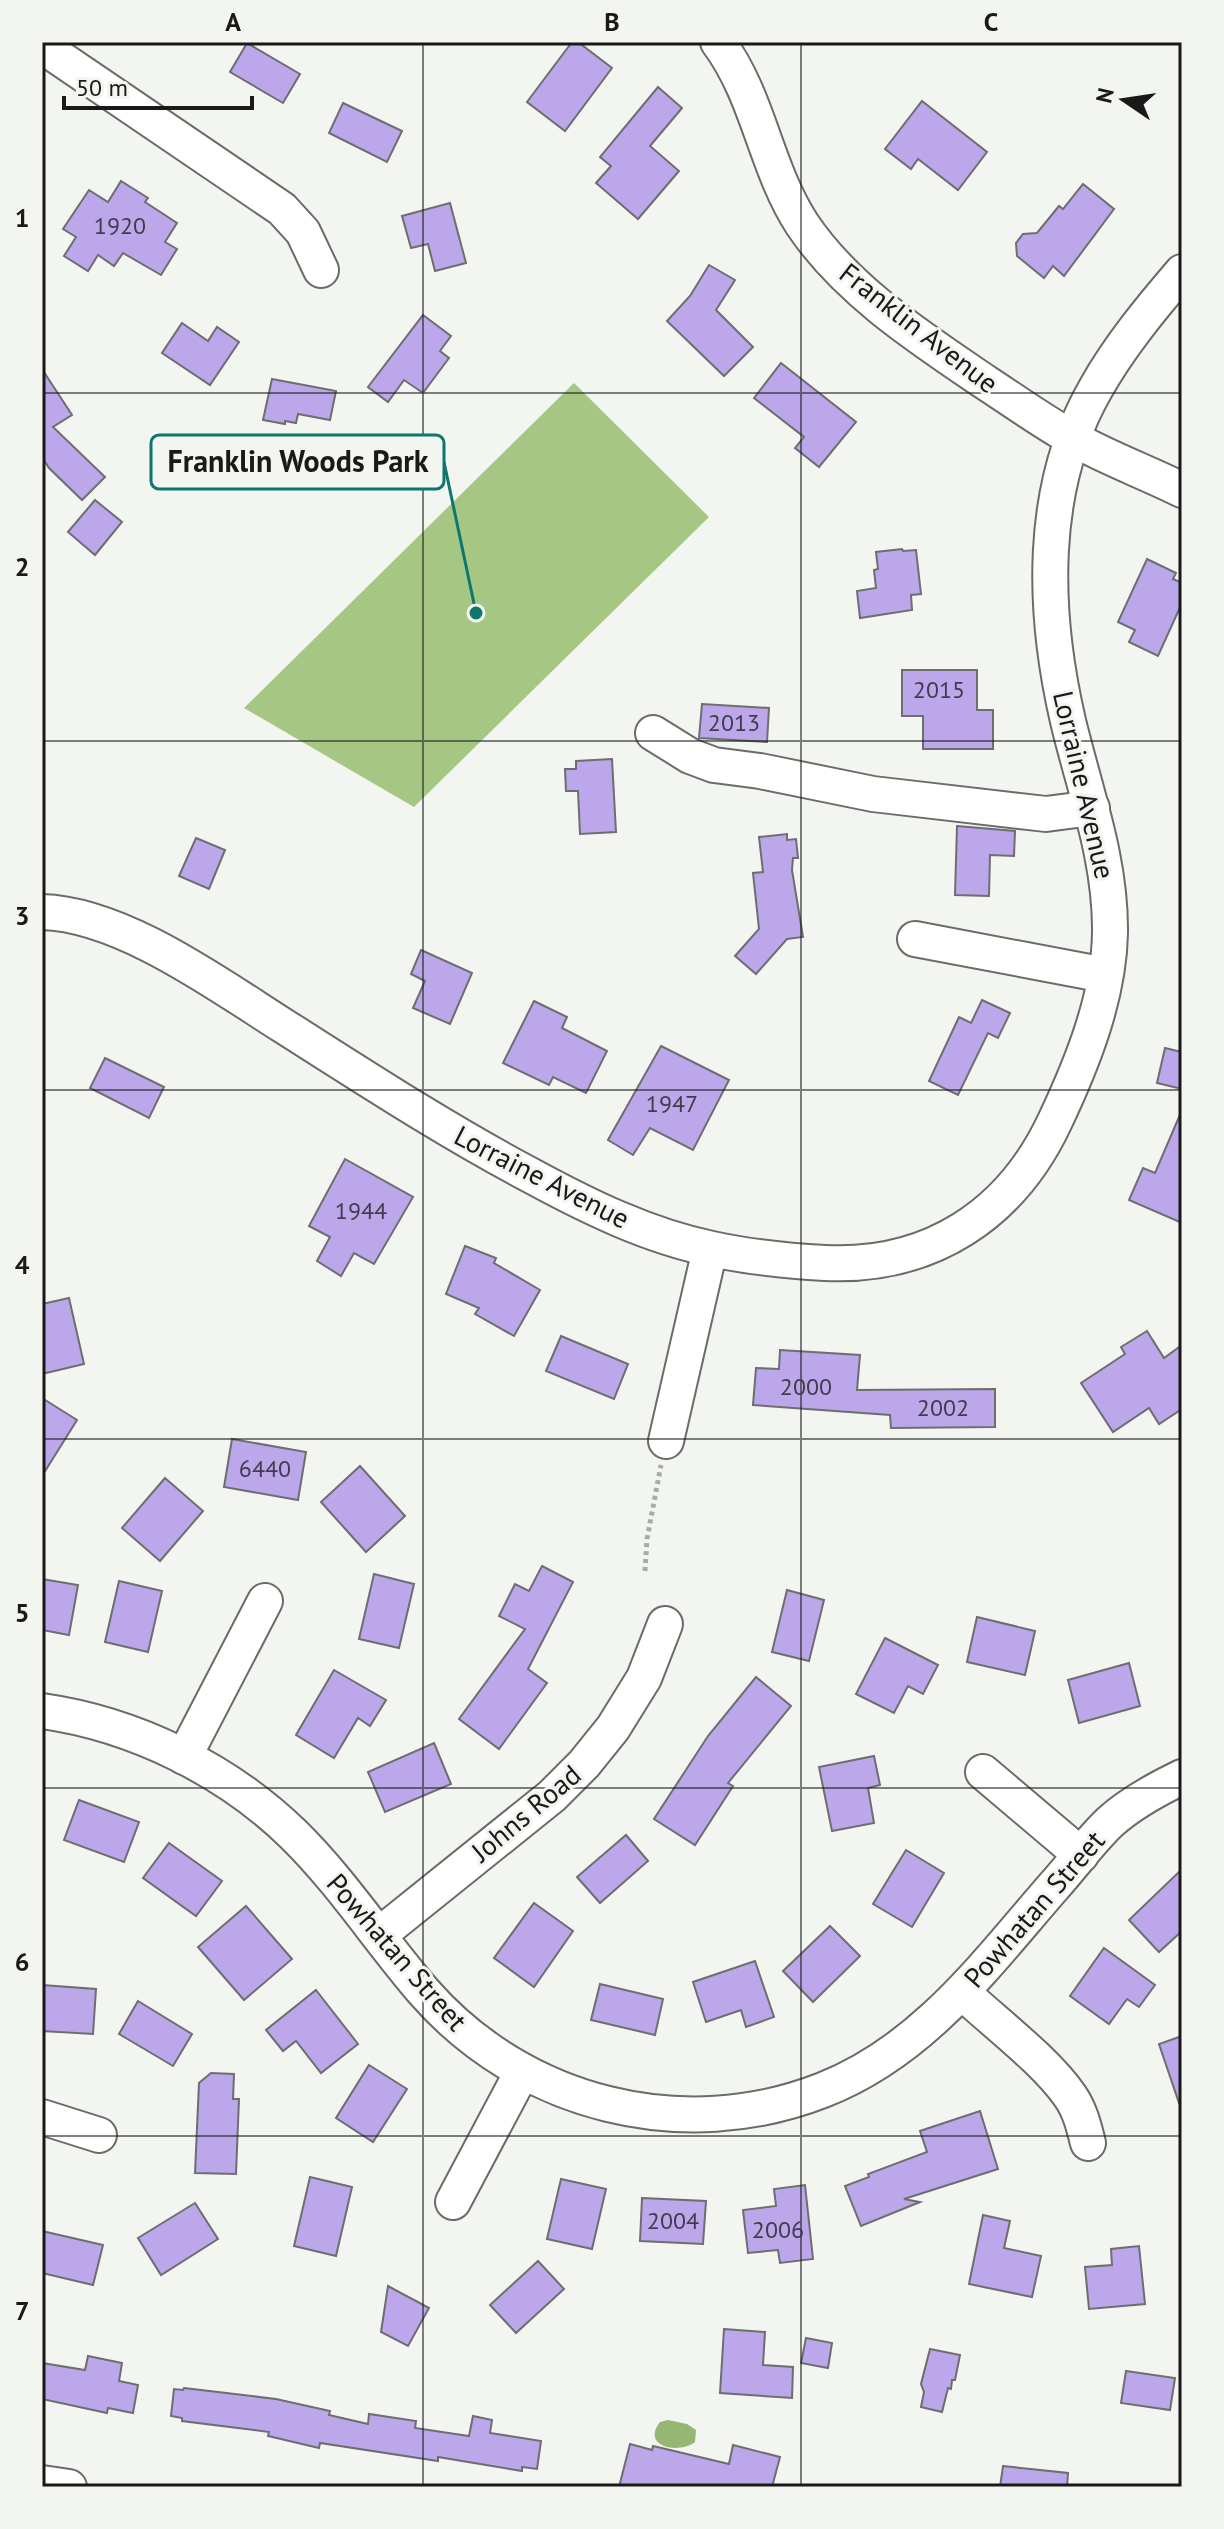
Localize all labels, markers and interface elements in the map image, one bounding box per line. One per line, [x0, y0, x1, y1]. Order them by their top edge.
text: A [225, 5, 241, 38]
text: B [604, 5, 620, 38]
text: C [984, 5, 998, 38]
scale bar [64, 60, 252, 110]
north arrow [1084, 60, 1164, 140]
text: 50 m [76, 72, 128, 103]
text: N [1089, 85, 1120, 106]
text: 1 [15, 201, 29, 234]
house number: 1920 [94, 210, 146, 241]
street label: Franklin Avenue [832, 254, 1006, 401]
callout: Franklin Woods Park [151, 435, 444, 489]
text: Franklin Woods Park [167, 441, 429, 480]
text: 2 [15, 550, 29, 583]
house number: 2015 [913, 674, 965, 705]
street label: Lorraine Avenue [1045, 687, 1124, 883]
house number: 2013 [708, 707, 760, 738]
text: 3 [15, 899, 29, 932]
house number: 1947 [646, 1088, 698, 1119]
street label: Lorraine Avenue [448, 1117, 636, 1237]
house number: 1944 [335, 1195, 387, 1226]
text: 4 [15, 1248, 30, 1281]
house number: 2000 [780, 1371, 832, 1402]
house number: 2002 [917, 1392, 969, 1423]
house number: 6440 [239, 1453, 291, 1484]
text: 5 [15, 1596, 29, 1629]
street label: Johns Road [462, 1756, 588, 1870]
street label: Powhatan Street [955, 1822, 1112, 1995]
street label: Powhatan Street [319, 1865, 476, 2038]
text: 6 [15, 1945, 29, 1978]
house number: 2004 [647, 2205, 699, 2236]
house number: 2006 [752, 2214, 804, 2245]
text: 7 [15, 2294, 29, 2327]

